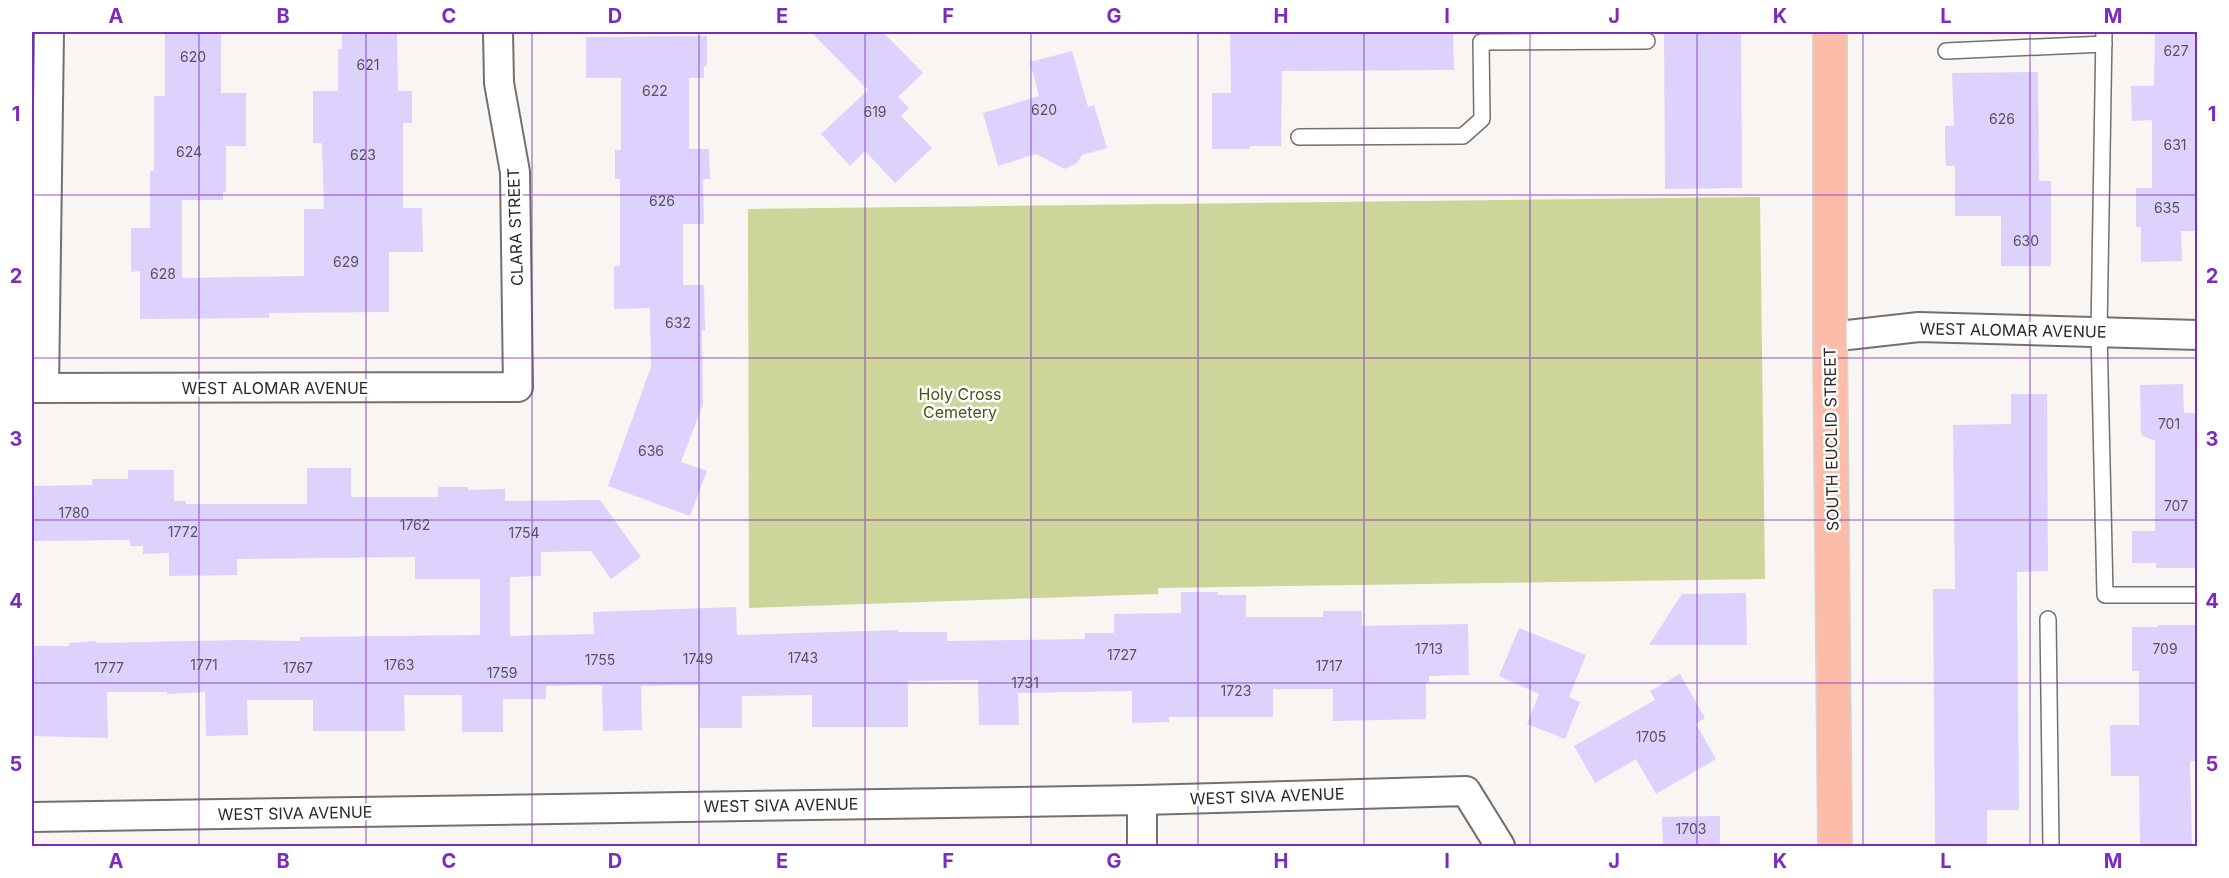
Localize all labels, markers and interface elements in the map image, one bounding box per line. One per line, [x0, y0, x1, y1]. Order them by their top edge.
text: A [109, 4, 124, 28]
text: B [276, 4, 290, 28]
text: C [442, 4, 456, 28]
text: D [608, 4, 622, 28]
text: E [776, 4, 788, 28]
text: F [942, 4, 954, 28]
text: G [1106, 4, 1122, 28]
text: H [1274, 4, 1288, 28]
text: I [1444, 4, 1450, 28]
text: J [1608, 4, 1620, 28]
text: K [1773, 4, 1787, 28]
text: L [1940, 4, 1952, 28]
text: M [2104, 4, 2122, 28]
house number: 627 [2163, 42, 2189, 59]
house number: 620 [180, 48, 206, 65]
house number: 621 [357, 56, 379, 73]
house number: 622 [642, 82, 668, 99]
house number: 620 [1031, 101, 1057, 118]
text: 1 [12, 102, 20, 126]
text: 1 [2208, 102, 2216, 126]
house number: 619 [863, 103, 887, 120]
house number: 626 [1989, 110, 2015, 127]
house number: 631 [2163, 136, 2187, 153]
house number: 624 [176, 143, 202, 160]
house number: 623 [350, 146, 376, 163]
street label: CLARA STREET [503, 168, 527, 286]
house number: 626 [649, 192, 675, 209]
house number: 635 [2154, 199, 2180, 216]
house number: 630 [2013, 232, 2039, 249]
house number: 629 [333, 253, 359, 270]
text: 2 [10, 264, 22, 288]
text: 2 [2206, 264, 2218, 288]
house number: 628 [150, 265, 176, 282]
house number: 632 [665, 314, 691, 331]
street label: WEST ALOMAR AVENUE [1919, 318, 2107, 342]
street label: SOUTH EUCLID STREET [1819, 347, 1843, 531]
street label: WEST ALOMAR AVENUE [182, 378, 368, 398]
park label: Holy Cross Cemetery [919, 384, 1001, 422]
house number: 701 [2158, 415, 2180, 432]
text: 3 [10, 427, 22, 451]
text: 3 [2206, 427, 2218, 451]
house number: 636 [638, 442, 664, 459]
house number: 707 [2164, 497, 2188, 514]
house number: 1780 [59, 504, 89, 521]
house number: 1762 [400, 516, 430, 533]
house number: 1772 [168, 523, 198, 540]
house number: 1754 [508, 524, 540, 541]
text: 4 [9, 589, 23, 613]
text: 4 [2205, 589, 2219, 613]
house number: 1713 [1415, 640, 1443, 657]
house number: 709 [2152, 640, 2178, 657]
house number: 1727 [1107, 646, 1137, 663]
house number: 1743 [788, 649, 818, 666]
house number: 1749 [683, 650, 713, 667]
house number: 1755 [585, 651, 615, 668]
house number: 1771 [190, 656, 218, 673]
house number: 1763 [384, 656, 414, 673]
house number: 1717 [1315, 657, 1343, 674]
house number: 1777 [94, 659, 124, 676]
house number: 1767 [283, 659, 313, 676]
house number: 1759 [487, 664, 517, 681]
house number: 1731 [1011, 674, 1039, 691]
house number: 1723 [1221, 682, 1251, 699]
house number: 1705 [1636, 728, 1666, 745]
text: 5 [10, 752, 22, 776]
text: 5 [2206, 752, 2218, 776]
street label: WEST SIVA AVENUE [1189, 783, 1345, 809]
street label: WEST SIVA AVENUE [703, 794, 859, 816]
street label: WEST SIVA AVENUE [217, 802, 373, 824]
house number: 1703 [1676, 820, 1706, 837]
text: A [109, 849, 124, 873]
text: B [276, 849, 290, 873]
text: C [442, 849, 456, 873]
text: D [608, 849, 622, 873]
text: E [776, 849, 788, 873]
text: F [942, 849, 954, 873]
text: G [1106, 849, 1122, 873]
text: H [1274, 849, 1288, 873]
text: I [1444, 849, 1450, 873]
text: J [1608, 849, 1620, 873]
text: K [1773, 849, 1787, 873]
text: L [1940, 849, 1952, 873]
text: M [2104, 849, 2122, 873]

